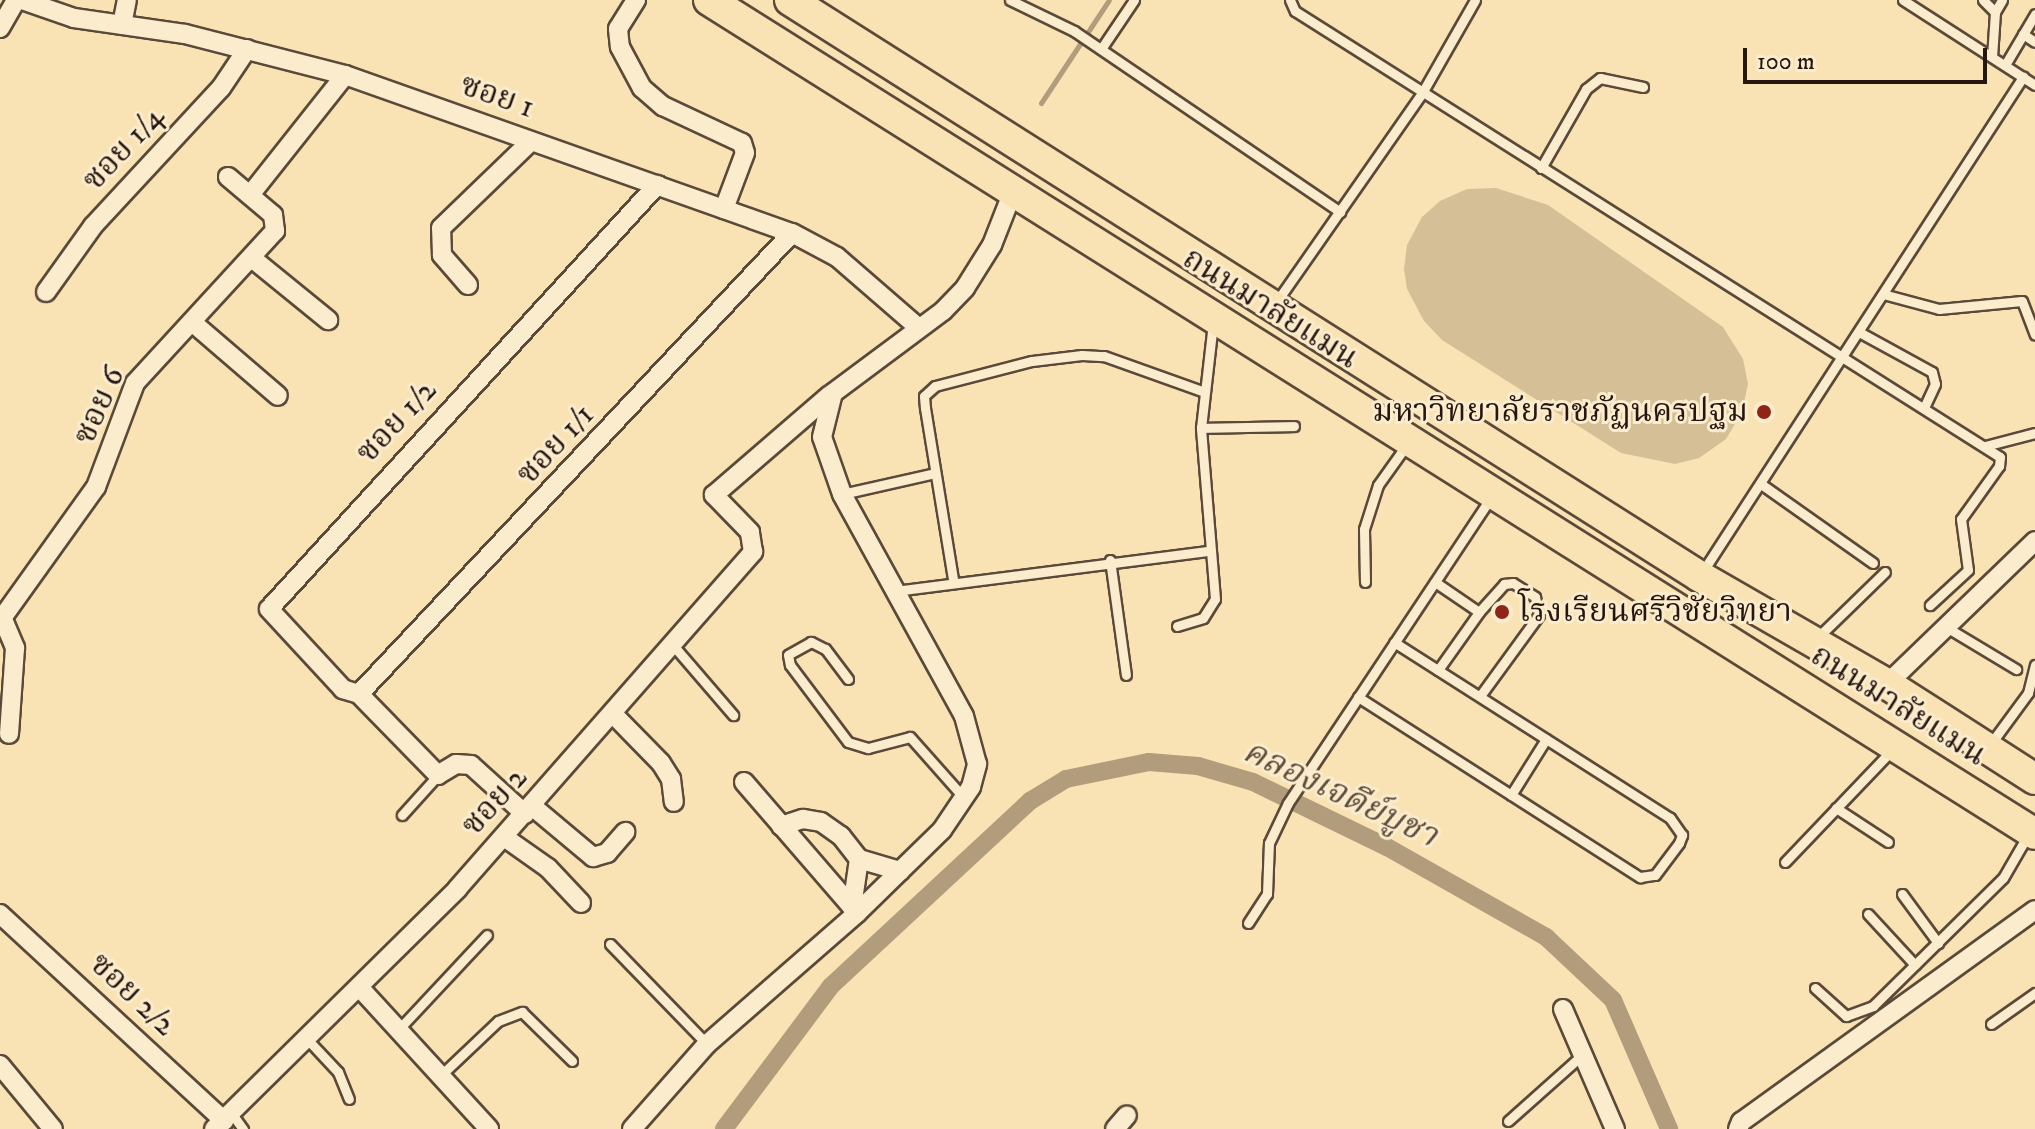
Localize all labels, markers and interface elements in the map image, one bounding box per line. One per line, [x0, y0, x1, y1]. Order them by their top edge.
scale bar [1747, 32, 1991, 82]
text: 100 m [1757, 47, 1815, 77]
street label: ซอย 1 [455, 67, 539, 127]
street label: ซอย 1/4 [75, 99, 173, 199]
street label: ถนนมาลัยแมน [1175, 240, 1365, 378]
street label: ซอย 6 [66, 361, 134, 451]
street label: ซอย 1/2 [349, 372, 445, 472]
place label: มหาวิทยาลัยราชภัฏนครปฐม [1372, 393, 1748, 431]
street label: ซอย 1/1 [509, 397, 603, 493]
marker: มหาวิทยาลัยราชภัฏนครปฐม [1755, 403, 1773, 421]
place label: โรงเรียนศรีวิชัยวิทยา [1518, 593, 1792, 631]
marker: โรงเรียนศรีวิชัยวิทยา [1493, 603, 1511, 621]
street label: ถนนมาลัยแมน [1803, 637, 1993, 775]
water label: คลองเจดีย์บูชา [1236, 731, 1444, 857]
street label: ซอย 2 [454, 760, 536, 844]
street label: ซอย 2/2 [81, 945, 183, 1045]

